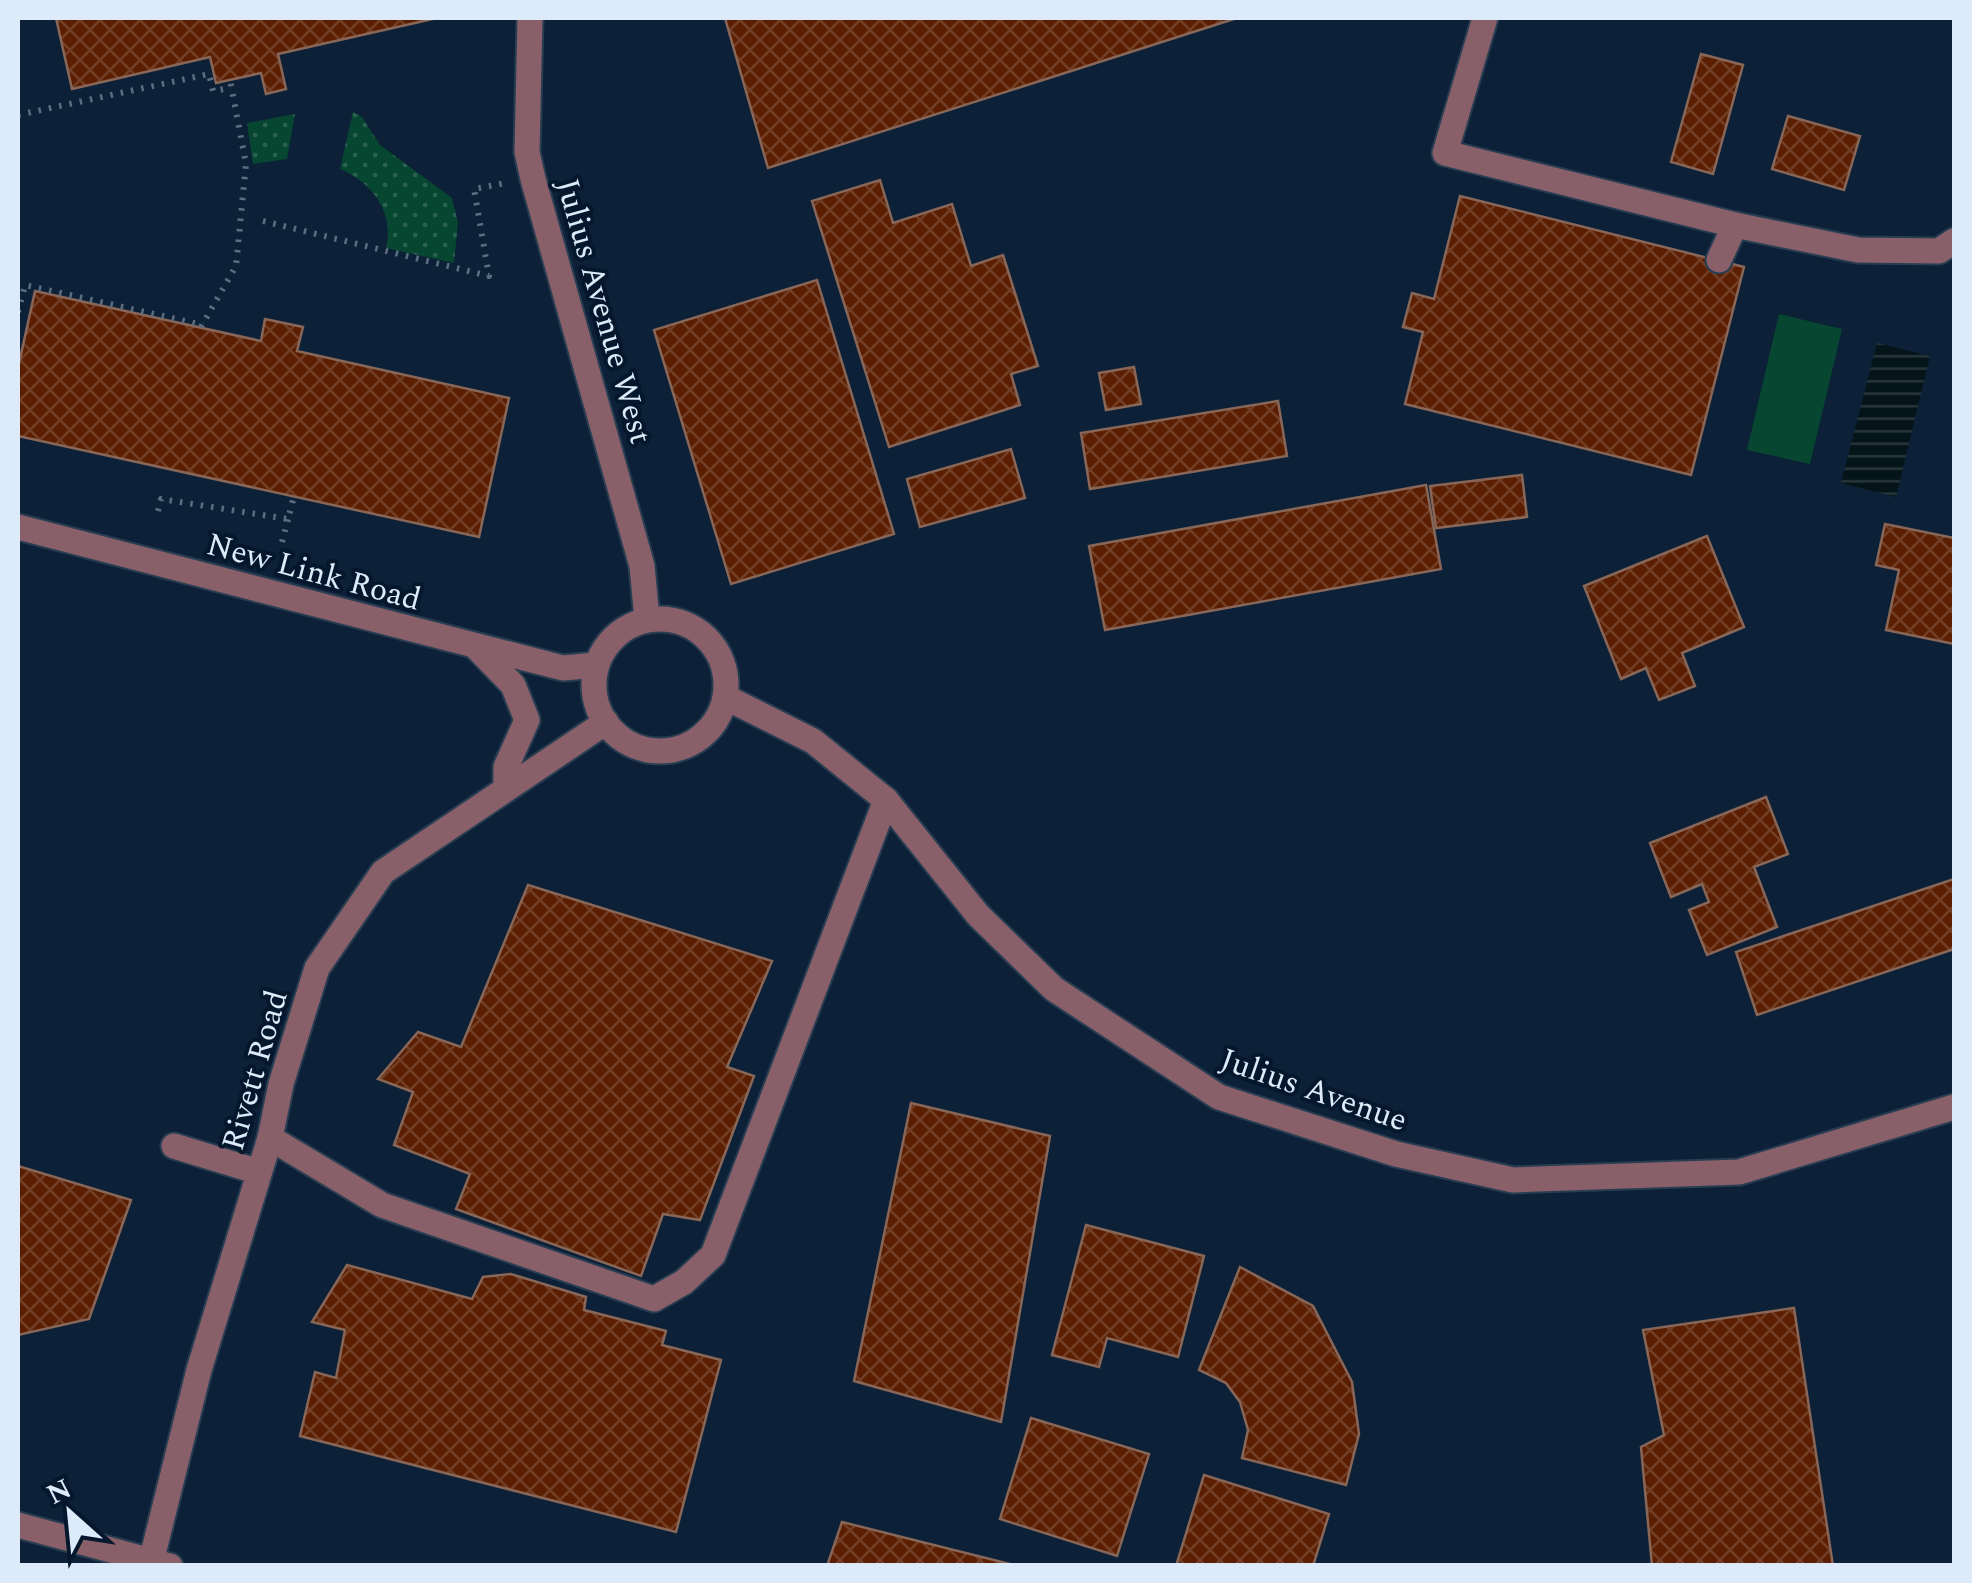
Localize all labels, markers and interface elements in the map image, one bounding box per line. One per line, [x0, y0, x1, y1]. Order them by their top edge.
street label: Julius Avenue West [542, 173, 665, 450]
street label: New Link Road [201, 520, 426, 625]
street label: Rivett Road [209, 984, 302, 1156]
street label: Julius Avenue [1213, 1036, 1414, 1145]
north arrow [20, 1463, 120, 1563]
text: N [39, 1468, 79, 1516]

